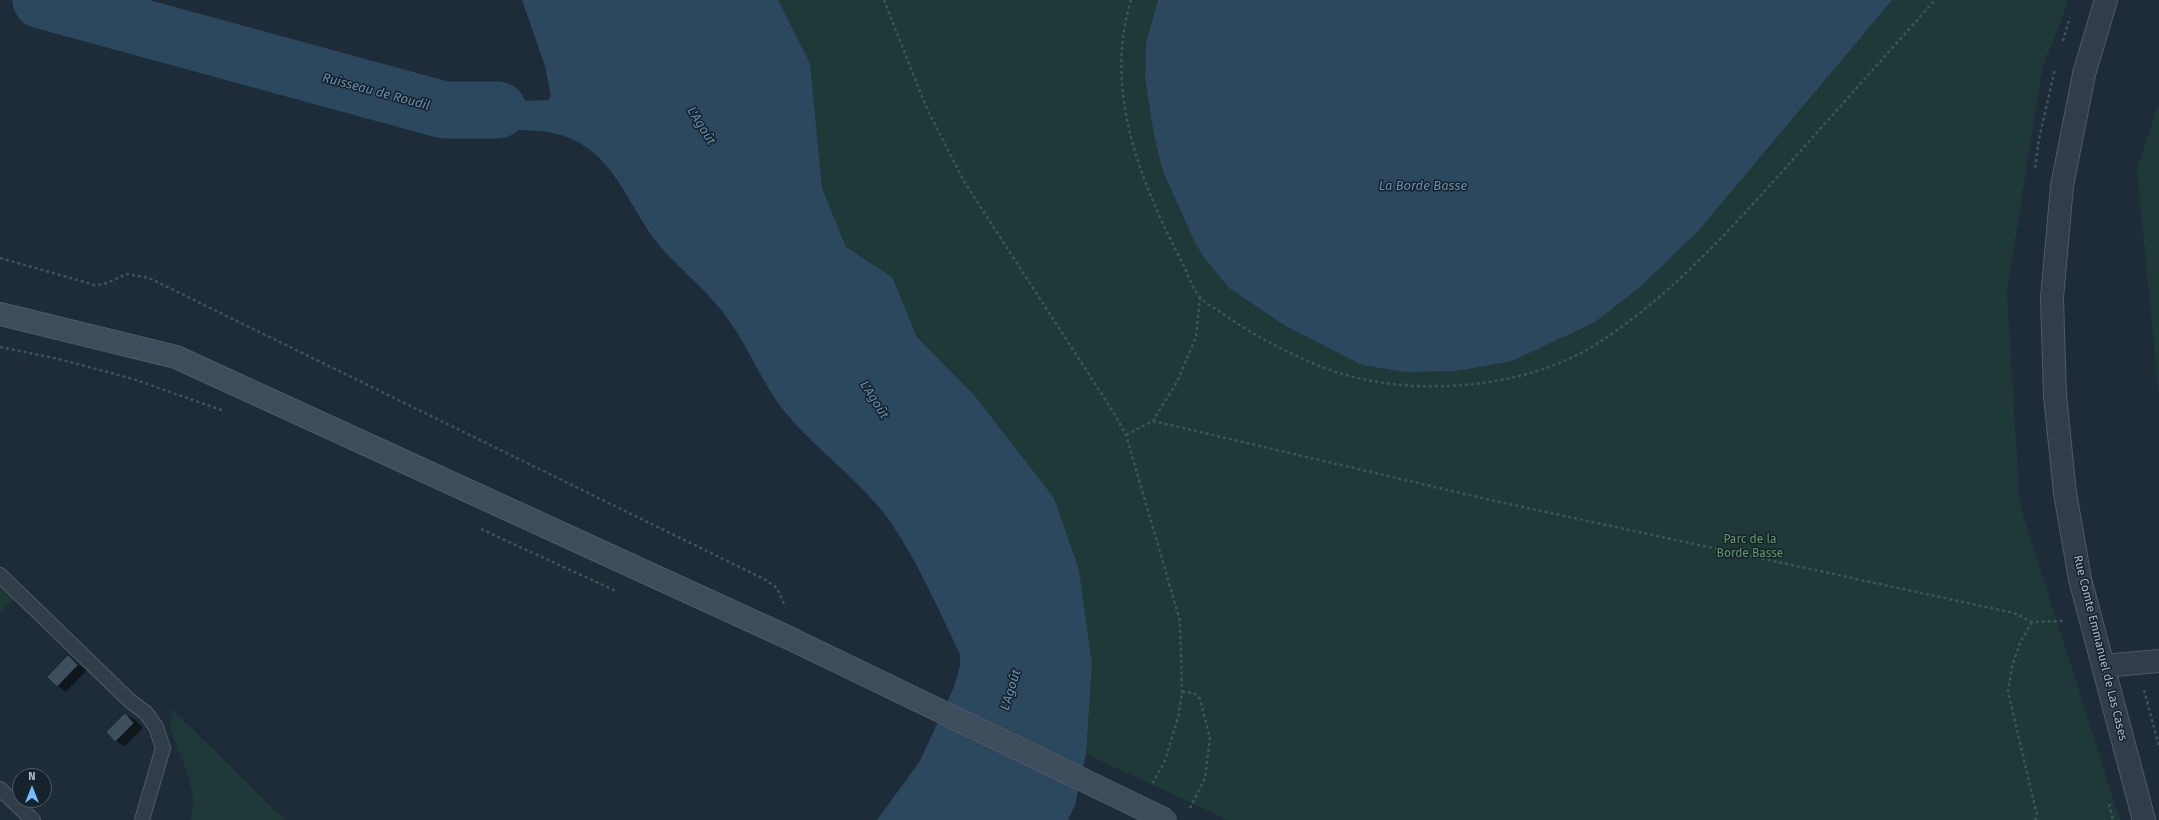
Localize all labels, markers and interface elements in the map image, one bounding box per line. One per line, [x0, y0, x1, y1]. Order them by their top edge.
water label: Ruisseau de Roudil [320, 70, 432, 114]
water label: L'Agoût [683, 104, 719, 148]
water label: La Borde Basse [1379, 178, 1467, 194]
water label: L'Agoût [856, 378, 892, 422]
park label: Parc de la Borde Basse [1717, 533, 1783, 561]
street label: Rue Comte Emmanuel de Las Cases [2070, 554, 2130, 742]
water label: L'Agoût [997, 668, 1025, 712]
north arrow [12, 768, 52, 808]
text: N [28, 770, 36, 783]

